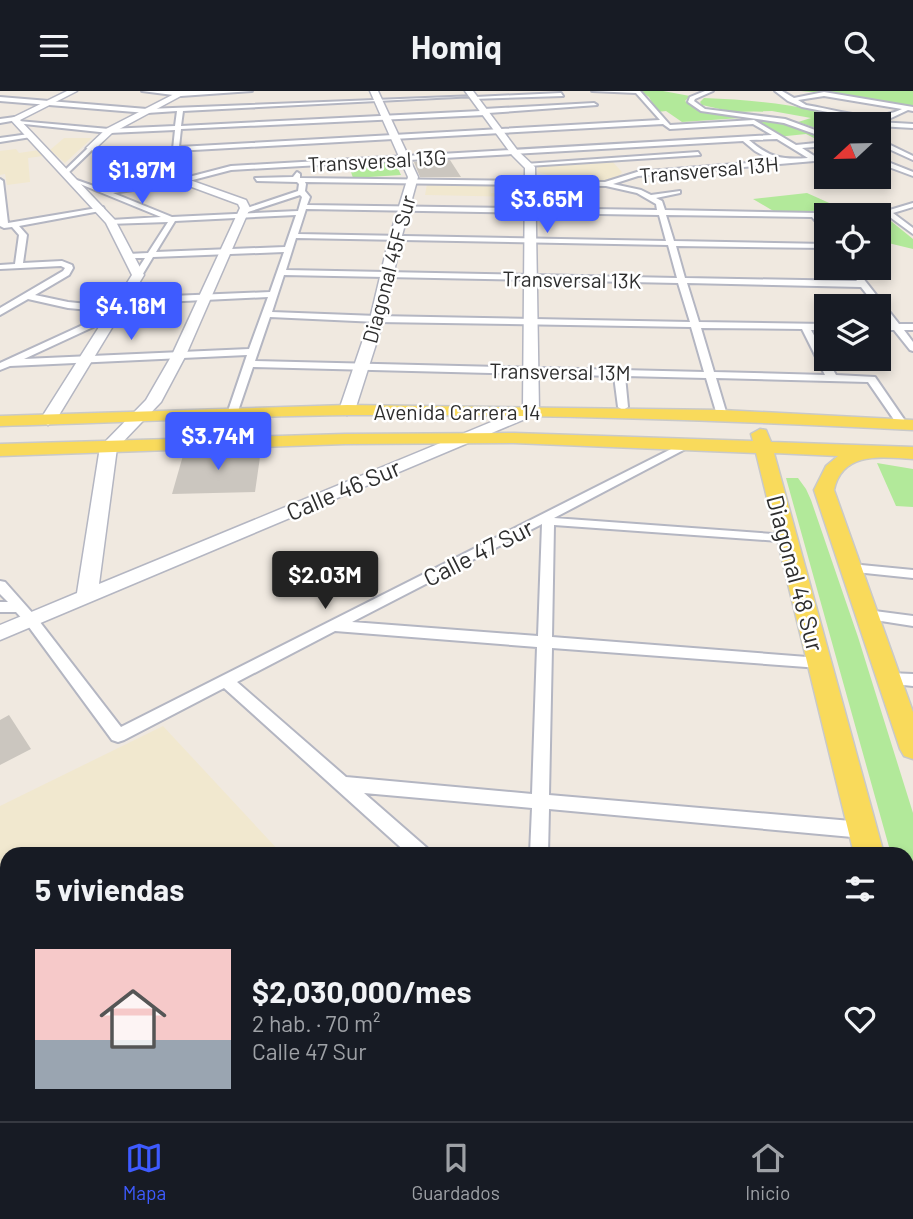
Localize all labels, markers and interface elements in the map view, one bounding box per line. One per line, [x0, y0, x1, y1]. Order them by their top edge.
icon: menu [35, 27, 73, 65]
text: Homiq [411, 27, 502, 65]
icon: search [840, 27, 878, 65]
north arrow [814, 112, 891, 189]
map controls [814, 112, 891, 371]
street label: Transversal 13G [307, 144, 447, 176]
pin: $1.97M [85, 146, 199, 206]
street label: Transversal 13H [638, 150, 780, 188]
text: $1.97M [108, 155, 176, 183]
pin: $3.65M [490, 176, 604, 235]
text: $3.65M [511, 184, 583, 212]
street label: Diagonal 45F Sur [356, 192, 420, 346]
button: locate [814, 203, 891, 280]
street label: Transversal 13K [502, 265, 642, 293]
pin: $4.18M [74, 282, 188, 342]
text: $4.18M [96, 291, 166, 319]
button: layers [814, 294, 891, 371]
street label: Transversal 13M [489, 357, 631, 385]
street label: Avenida Carrera 14 [373, 399, 541, 424]
pin: $3.74M [161, 413, 275, 472]
text: $3.74M [181, 421, 255, 449]
street label: Calle 46 Sur [282, 452, 405, 526]
street label: Diagonal 48 Sur [761, 492, 831, 655]
street label: Calle 47 Sur [418, 512, 538, 592]
pin: $2.03M [268, 552, 382, 611]
text: $2.03M [288, 560, 362, 588]
icon: filters [841, 870, 879, 908]
text: 5 viviendas [35, 871, 184, 907]
text: $2,030,000/mes [252, 973, 472, 1009]
icon: home [91, 977, 175, 1061]
icon: heart [841, 1000, 879, 1038]
text: 2 hab. · 70 m² [252, 1009, 381, 1037]
text: Calle 47 Sur [252, 1037, 367, 1065]
tab: Mapa [123, 1139, 166, 1204]
tab: Guardados [412, 1139, 500, 1204]
tab: Inicio [745, 1139, 790, 1204]

